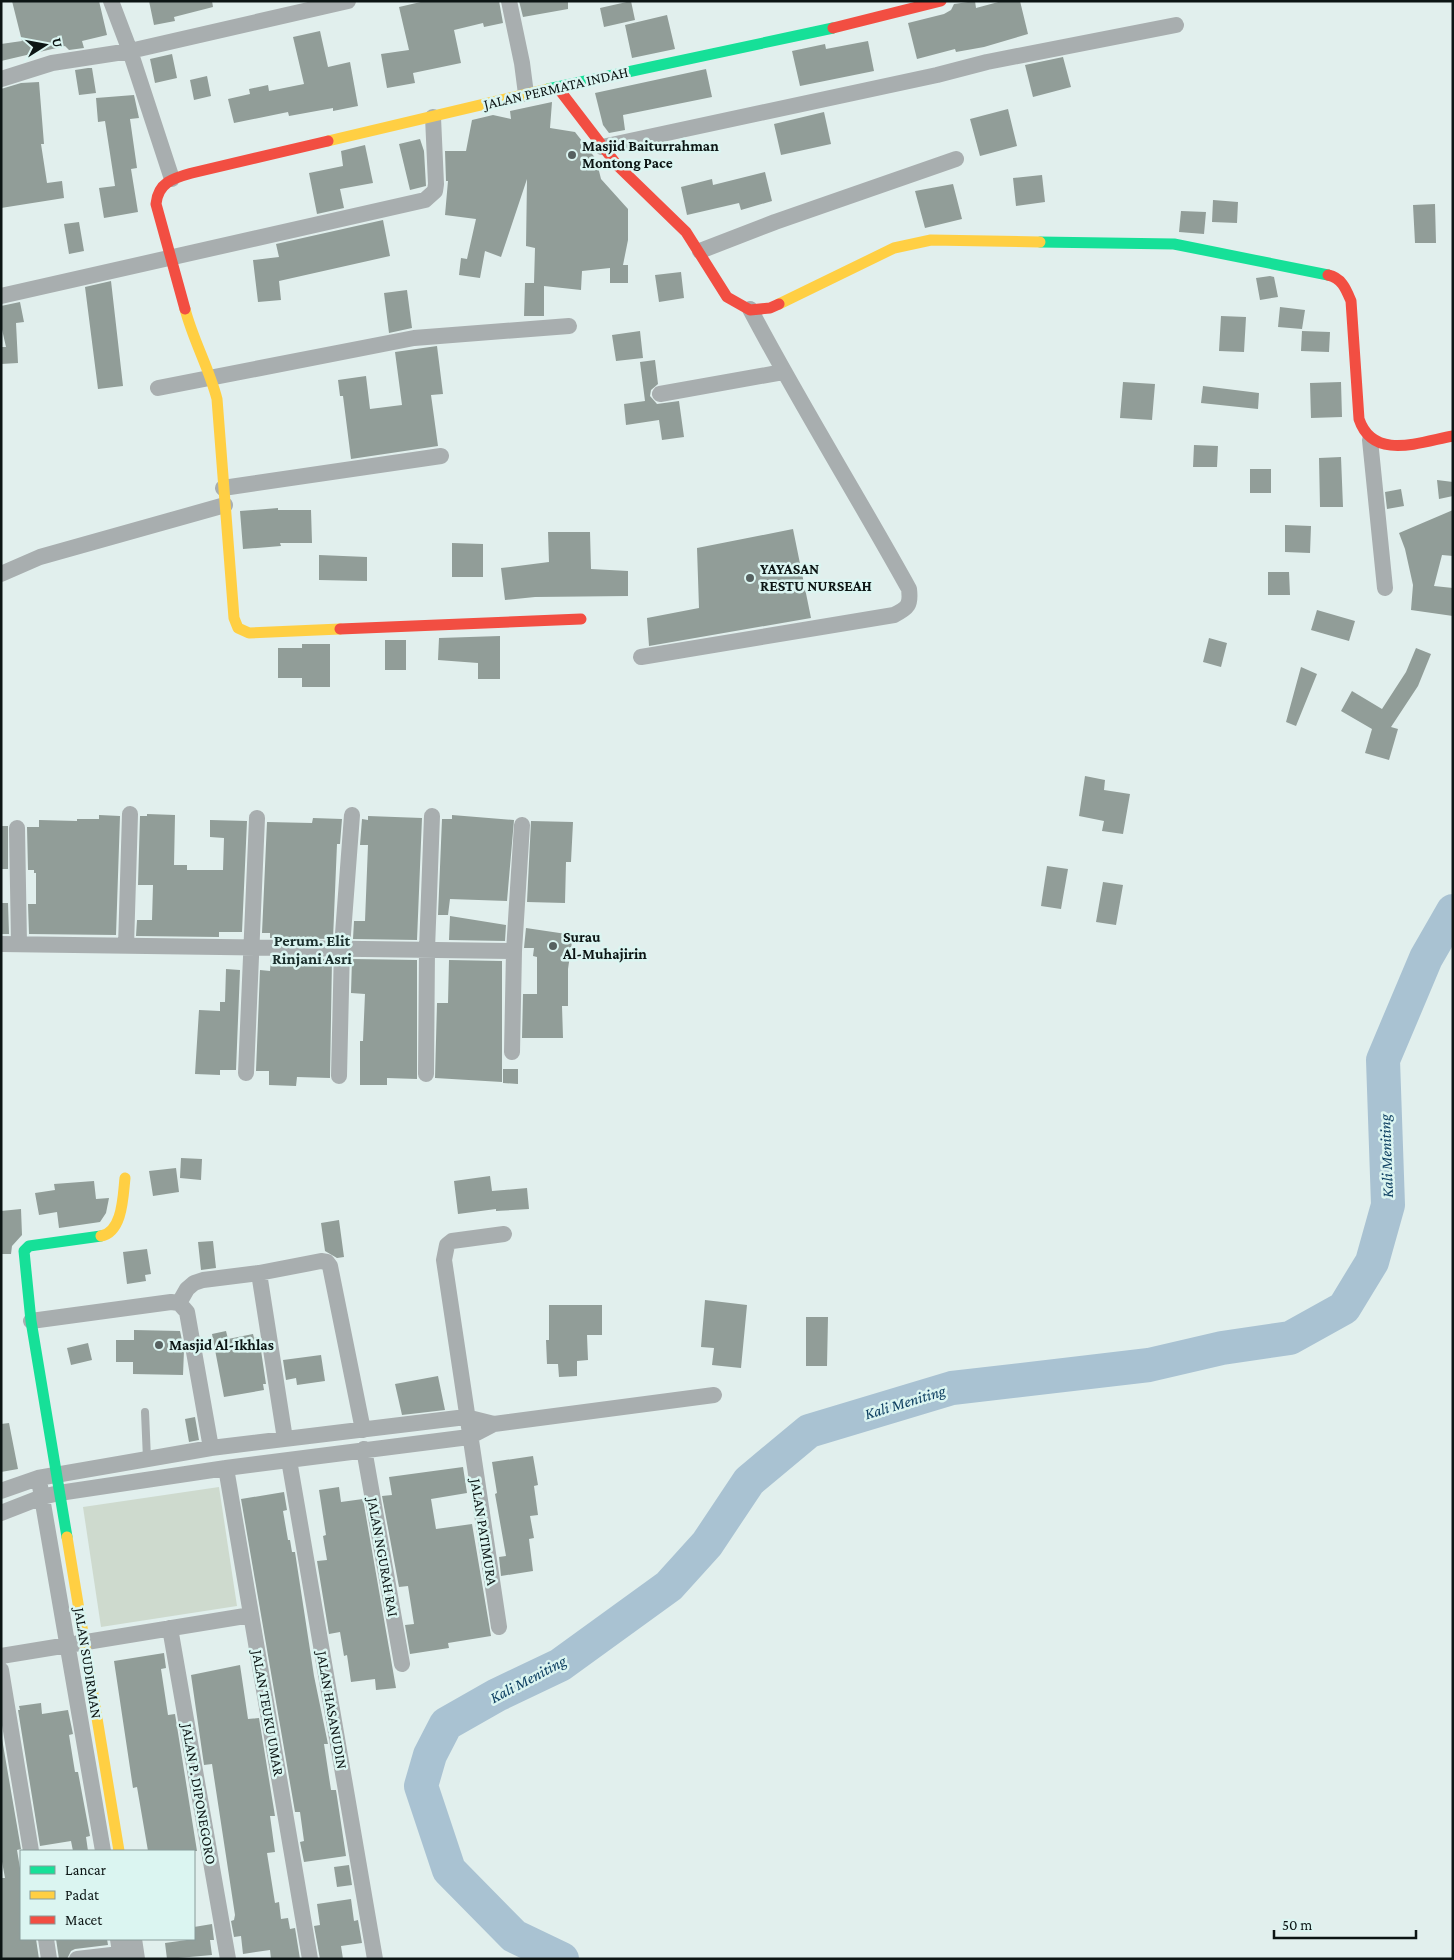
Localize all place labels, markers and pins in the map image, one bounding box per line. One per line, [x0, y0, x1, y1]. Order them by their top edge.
place label: Masjid Baiturrahman Montong Pace [582, 138, 719, 171]
marker: Masjid Baiturrahman Montong Pace [566, 149, 578, 161]
place label: YAYASAN RESTU NURSEAH [760, 561, 872, 594]
marker: YAYASAN RESTU NURSEAH [744, 572, 756, 584]
place label: Surau Al-Muhajirin [562, 929, 647, 963]
marker: Surau Al-Muhajirin [547, 940, 559, 952]
place label: Masjid Al-Ikhlas [169, 1337, 274, 1354]
marker: Masjid Al-Ikhlas [153, 1339, 165, 1351]

